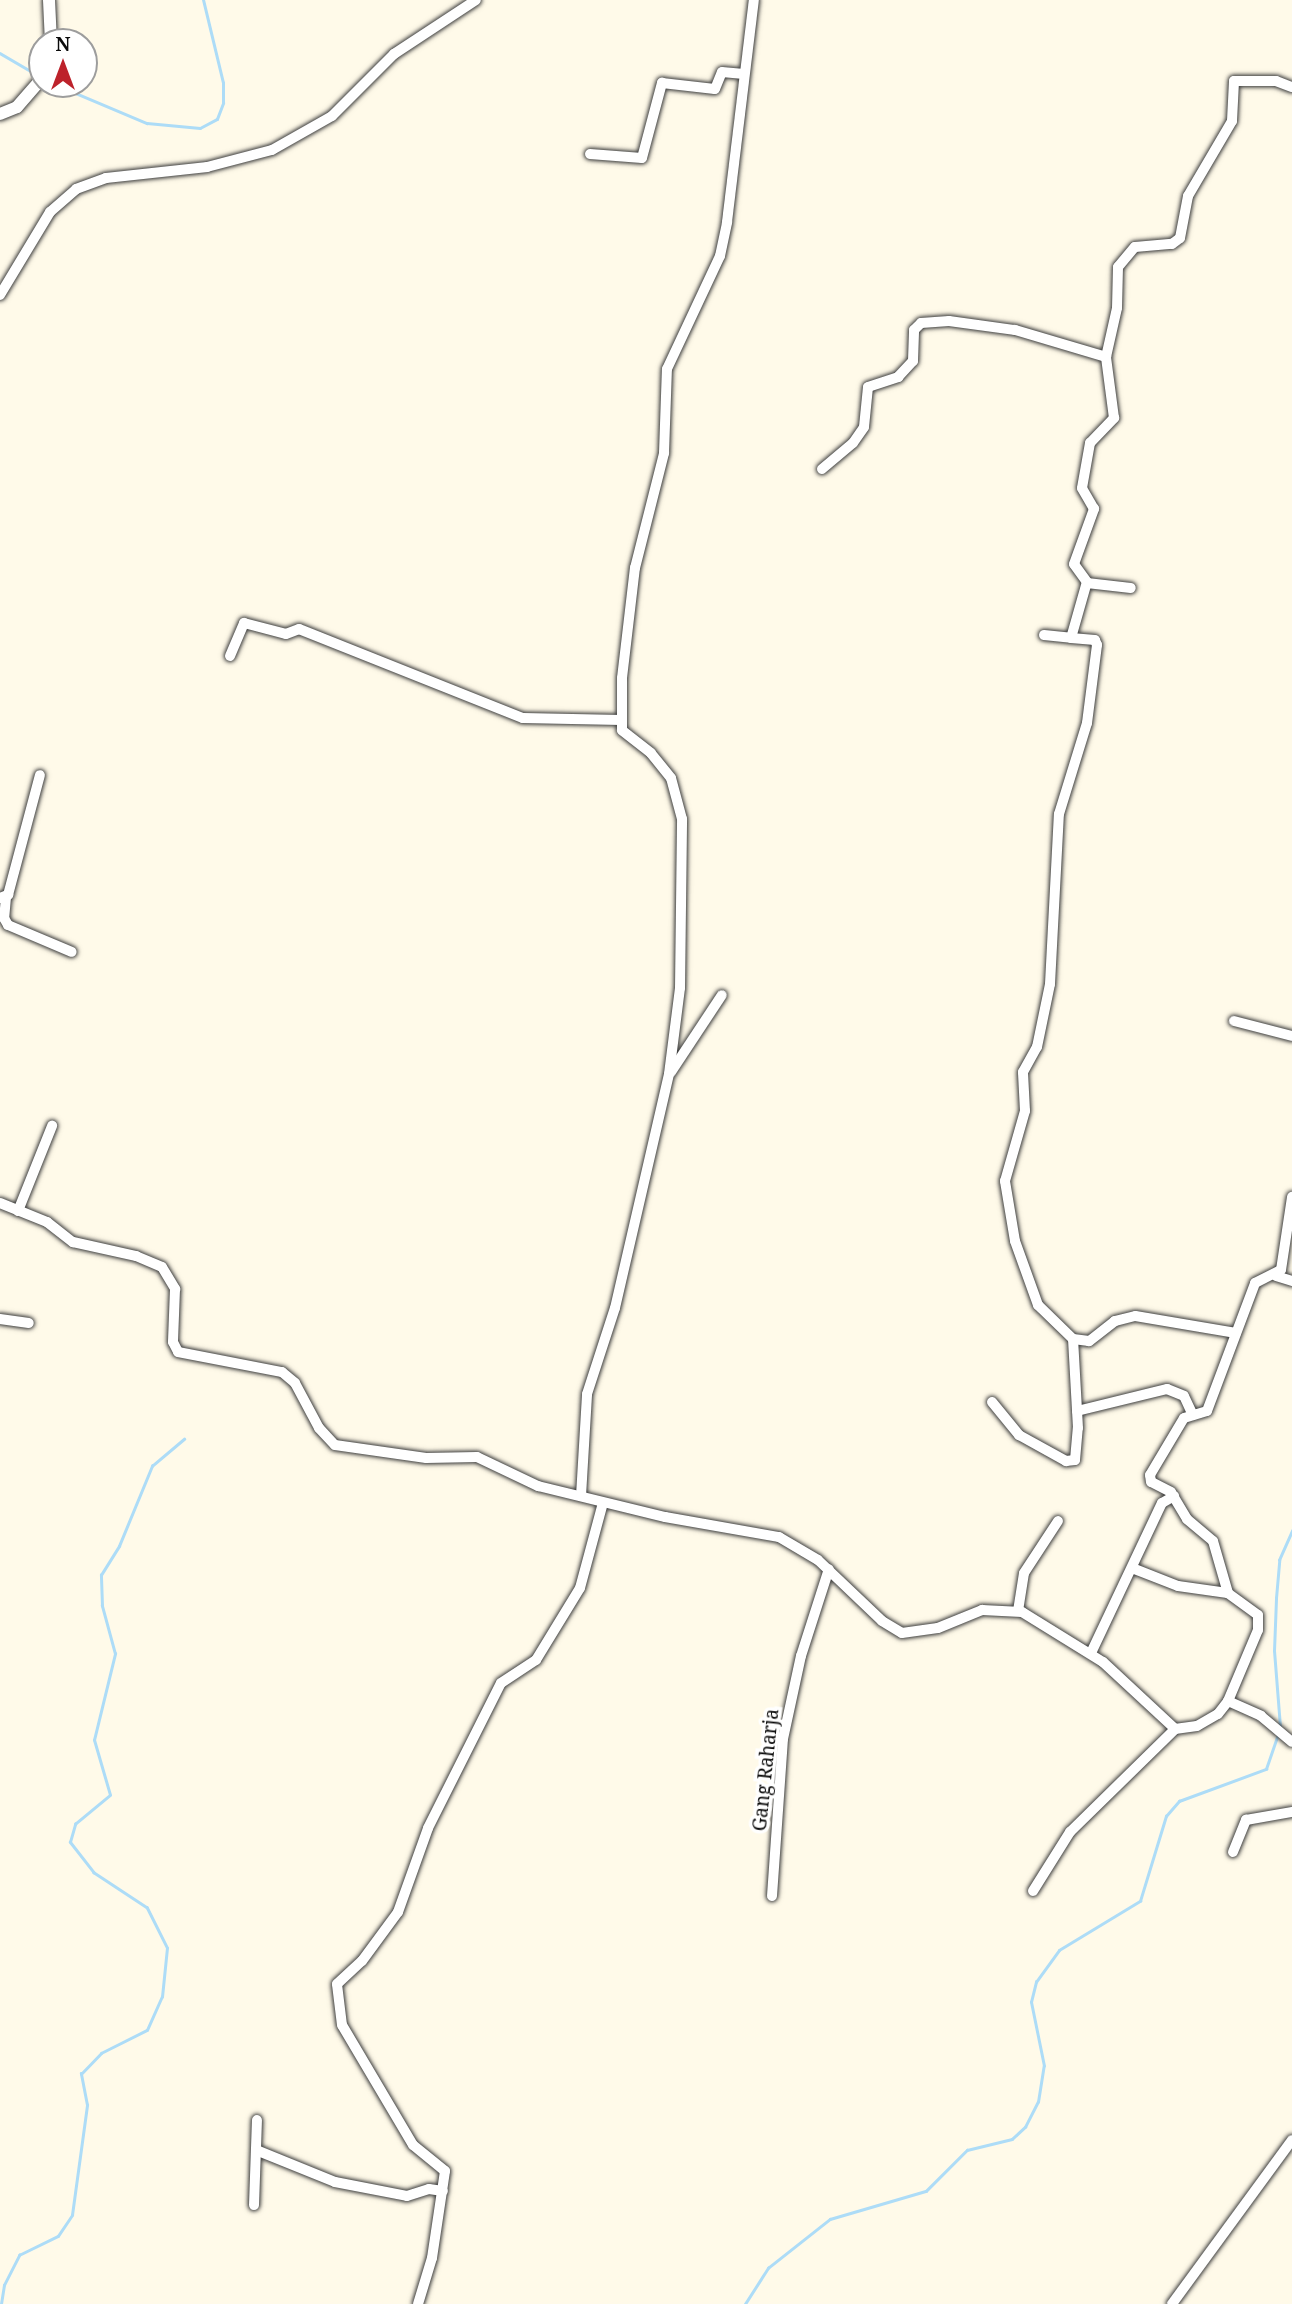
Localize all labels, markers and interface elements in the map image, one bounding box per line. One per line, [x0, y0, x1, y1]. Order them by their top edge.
north arrow [28, 28, 98, 98]
text: N [56, 31, 70, 57]
street label: Gang Raharja [748, 1708, 784, 1832]

